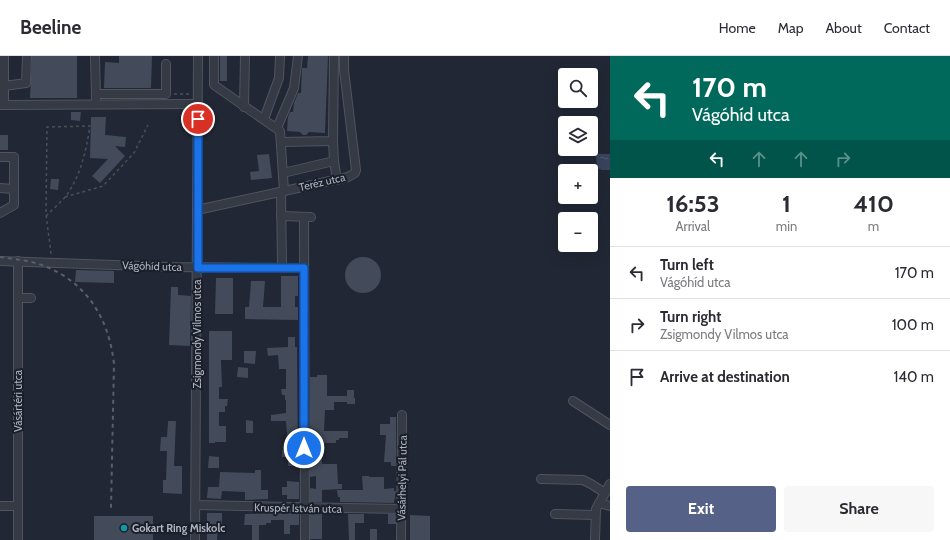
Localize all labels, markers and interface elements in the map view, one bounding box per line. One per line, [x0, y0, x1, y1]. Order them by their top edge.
text: Beeline [20, 16, 81, 39]
text: Home [719, 19, 756, 37]
text: Map [778, 19, 803, 37]
text: About [825, 19, 862, 37]
text: Contact [884, 19, 930, 37]
map controls [558, 68, 598, 252]
button: search [558, 68, 598, 108]
text: 170 m [692, 70, 767, 104]
icon: left [626, 72, 678, 124]
pin [181, 102, 215, 136]
text: Vágóhíd utca [692, 104, 790, 126]
icon: arrive [187, 108, 209, 130]
button: layers [558, 116, 598, 156]
icon: left [706, 148, 728, 170]
icon: ahead [748, 148, 770, 170]
icon: ahead [790, 148, 812, 170]
icon: right [832, 148, 854, 170]
button: + [558, 164, 598, 204]
street label: Teréz utca [298, 170, 347, 194]
text: 16:53 [666, 189, 720, 218]
text: 1 [782, 189, 791, 218]
text: 410 [853, 189, 894, 218]
button: − [558, 212, 598, 252]
text: Arrival [676, 218, 710, 234]
text: min [776, 218, 797, 234]
text: m [868, 218, 879, 234]
text: Turn left [660, 256, 714, 274]
street label: Vágóhíd utca [122, 258, 183, 274]
icon: left [626, 262, 648, 284]
text: 170 m [895, 264, 934, 282]
text: Vágóhíd utca [660, 274, 731, 290]
street label: Zsigmondy Vilmos utca [190, 279, 204, 388]
text: Turn right [660, 308, 721, 326]
icon: right [626, 314, 648, 336]
text: 100 m [892, 316, 934, 334]
text: Zsigmondy Vilmos utca [660, 326, 789, 342]
icon: arrive [626, 366, 648, 388]
text: Arrive at destination [660, 368, 790, 386]
text: 140 m [893, 368, 934, 386]
street label: Vásártéri utca [11, 369, 25, 432]
position arrow [283, 427, 325, 469]
street label: Vásárhelyi Pál utca [394, 434, 410, 521]
button: Exit [626, 486, 776, 532]
button: Share [784, 486, 934, 532]
street label: Kruspér István utca [254, 500, 343, 516]
place label: Gokart Ring Miskolc [132, 521, 225, 535]
marker: Gokart Ring Miskolc [119, 523, 129, 533]

